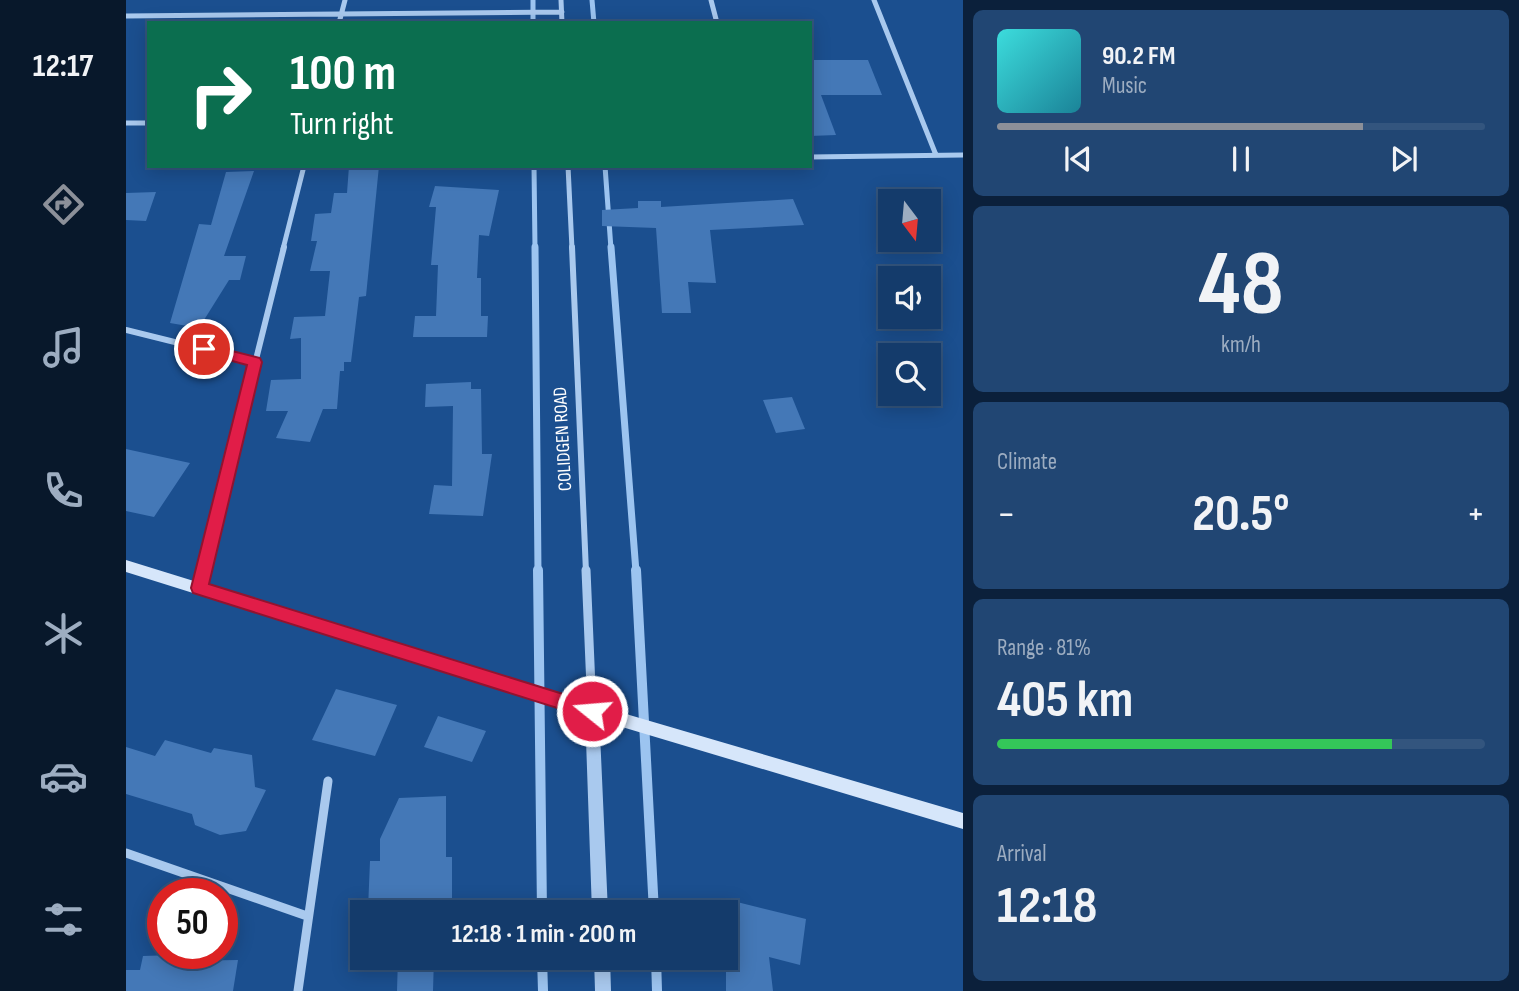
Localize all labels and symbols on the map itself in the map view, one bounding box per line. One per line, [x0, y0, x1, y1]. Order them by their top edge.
north arrow [878, 189, 942, 252]
pin [174, 319, 234, 379]
street label: COLIDGEN ROAD [549, 386, 577, 492]
position arrow [555, 674, 629, 748]
speed limit sign: 50 [147, 878, 238, 969]

